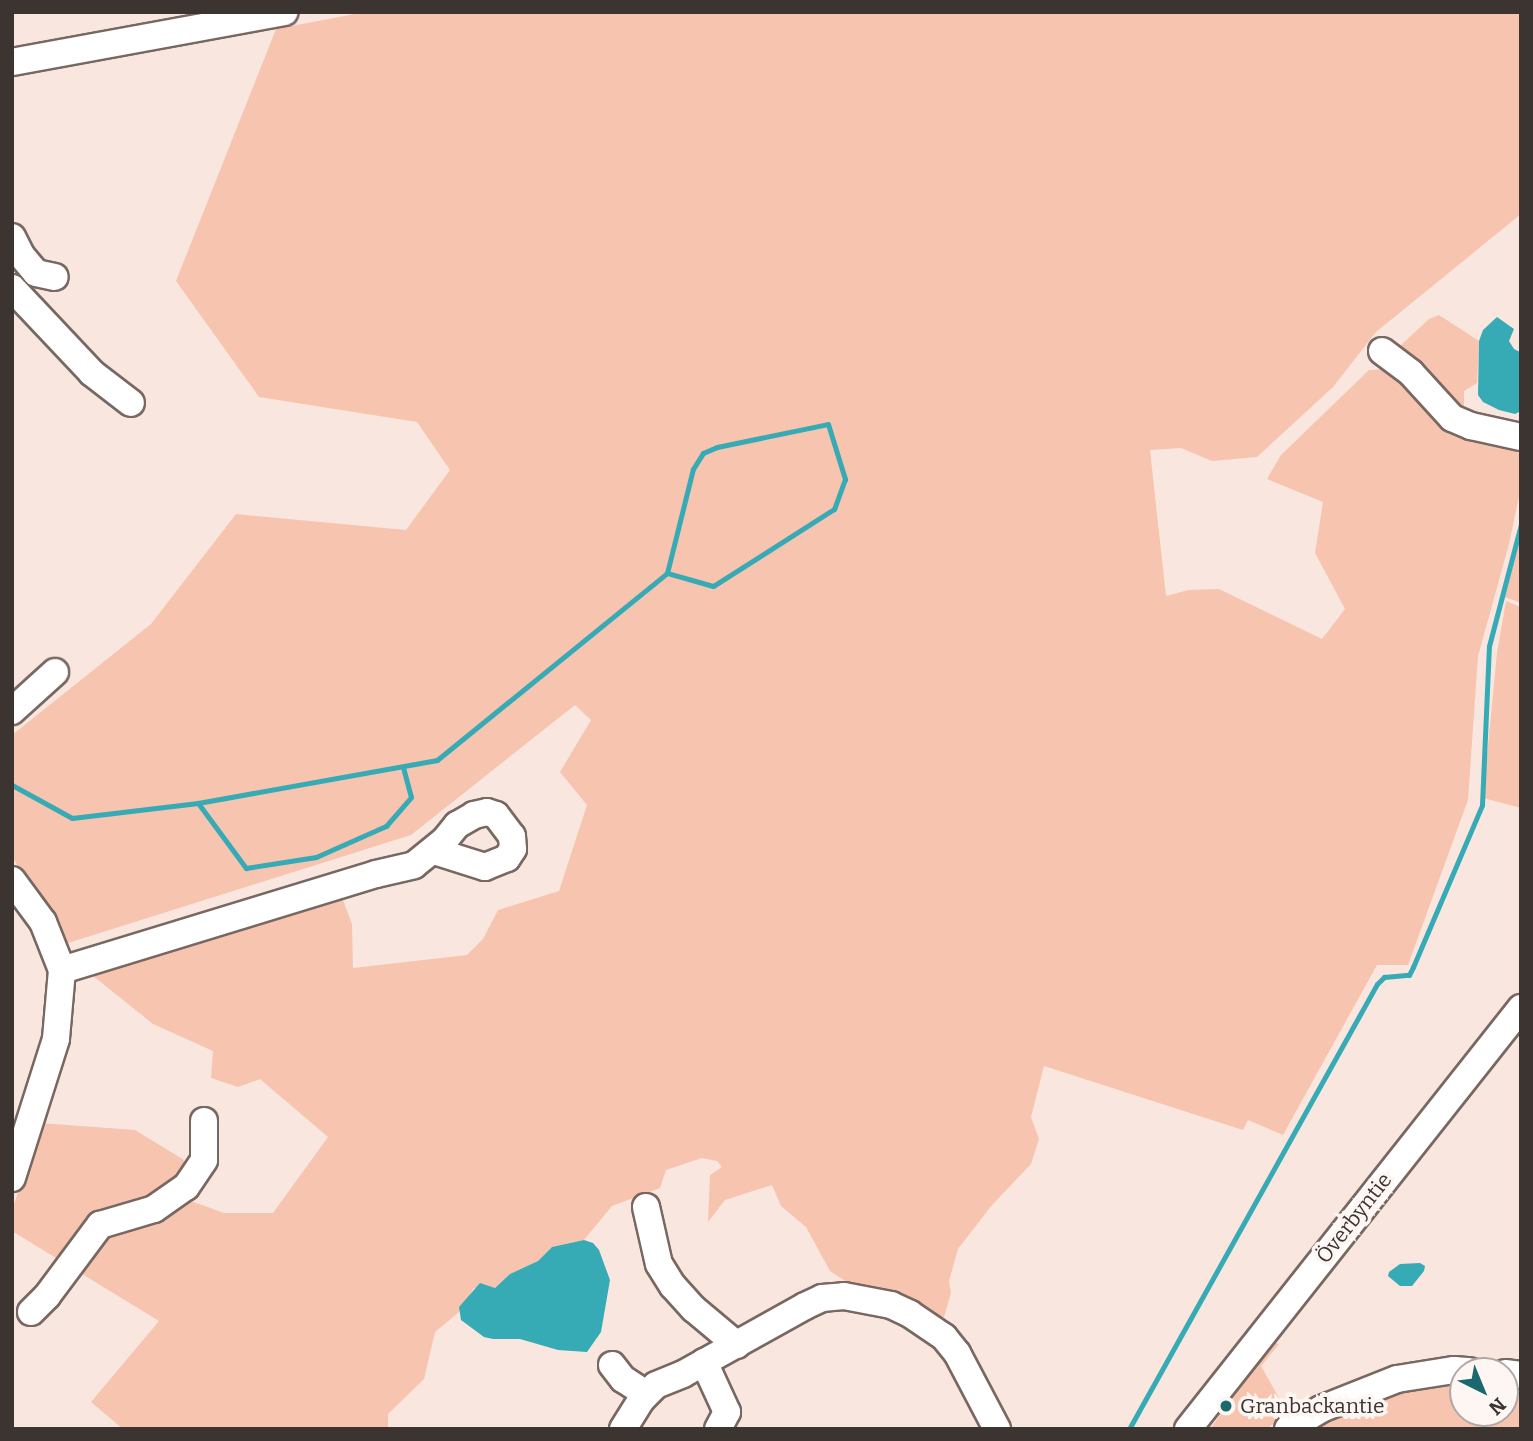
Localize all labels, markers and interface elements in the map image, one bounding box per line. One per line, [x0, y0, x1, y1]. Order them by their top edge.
street label: Överbyntie [1311, 1168, 1397, 1268]
north arrow [1449, 1357, 1519, 1427]
place label: Granbackantie [1240, 1393, 1384, 1419]
text: N [1484, 1393, 1511, 1420]
marker: Granbackantie [1218, 1398, 1234, 1414]

